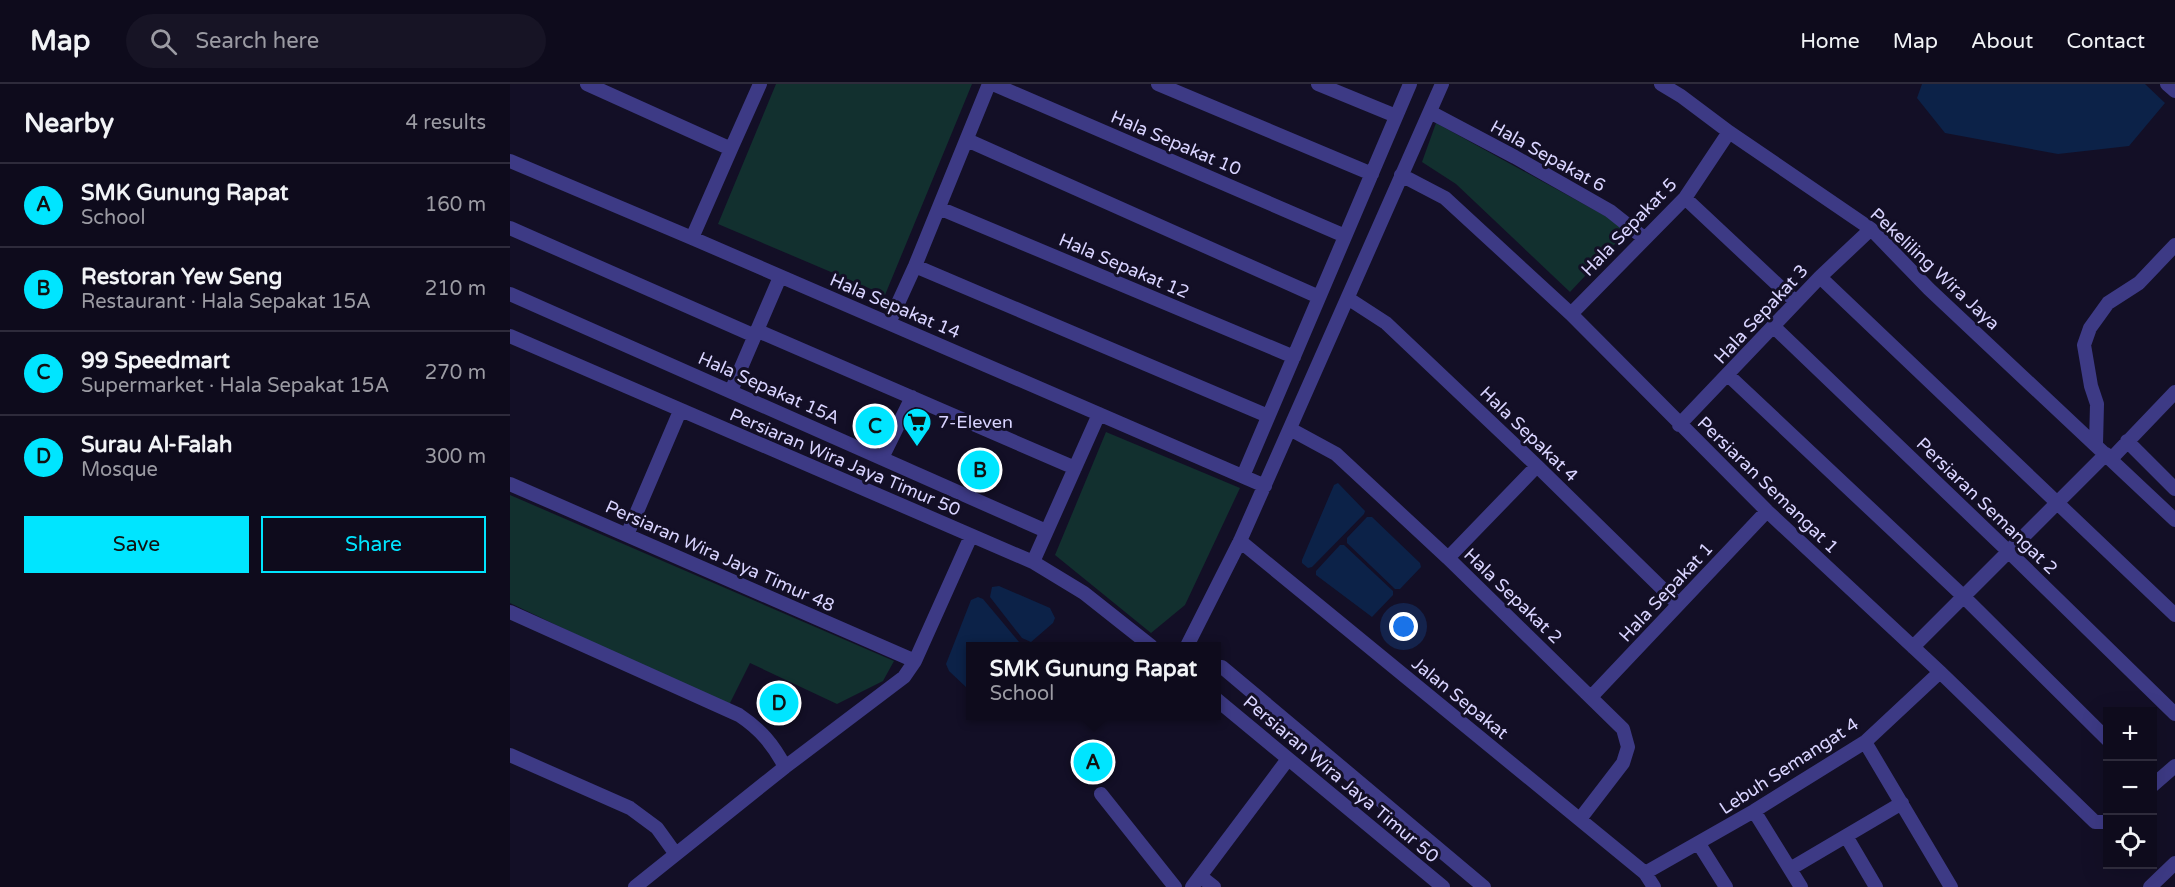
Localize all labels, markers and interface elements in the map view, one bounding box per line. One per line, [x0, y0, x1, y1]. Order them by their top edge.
search box [126, 14, 546, 68]
text: Map [30, 24, 90, 58]
icon: search [147, 25, 180, 58]
text: Search here [195, 28, 319, 54]
text: Home [1800, 29, 1860, 54]
text: Map [1893, 29, 1938, 54]
text: About [1971, 29, 2033, 54]
text: Contact [2066, 29, 2145, 54]
street label: Hala Sepakat 10 [1108, 106, 1244, 180]
text: Nearby [24, 108, 114, 139]
text: 4 results [406, 111, 486, 135]
street label: Hala Sepakat 6 [1487, 115, 1609, 197]
street label: Hala Sepakat 5 [1577, 173, 1681, 281]
text: SMK Gunung Rapat [81, 180, 288, 206]
text: A [36, 193, 51, 217]
text: 160 m [425, 193, 486, 217]
street label: Pekeliling Wira Jaya [1866, 203, 2004, 335]
text: School [81, 206, 145, 230]
street label: Hala Sepakat 12 [1056, 229, 1192, 303]
street label: Hala Sepakat 3 [1709, 260, 1813, 368]
text: Restoran Yew Seng [81, 264, 282, 290]
street label: Hala Sepakat 14 [827, 269, 963, 343]
text: B [37, 277, 50, 301]
text: 210 m [425, 277, 486, 301]
text: Restaurant · Hala Sepakat 15A [81, 290, 371, 314]
street label: Hala Sepakat 15A [695, 347, 843, 429]
text: 99 Speedmart [81, 348, 230, 374]
text: C [37, 361, 50, 385]
text: 270 m [425, 361, 486, 385]
text: Supermarket · Hala Sepakat 15A [81, 374, 389, 398]
street label: Hala Sepakat 4 [1475, 382, 1583, 486]
street label: Persiaran Wira Jaya Timur 50 [726, 403, 964, 521]
pin: C [856, 404, 895, 448]
supermarket icon: 7-Eleven [901, 406, 933, 448]
place label: 7-Eleven [938, 411, 1013, 433]
street label: Persiaran Semangat 1 [1693, 412, 1843, 558]
text: Surau Al-Falah [81, 432, 232, 458]
street label: Persiaran Semangat 2 [1912, 433, 2062, 579]
text: D [36, 445, 51, 469]
text: 300 m [425, 445, 486, 469]
pin: B [960, 448, 1000, 492]
text: Mosque [81, 458, 158, 482]
street label: Persiaran Wira Jaya Timur 48 [602, 495, 838, 617]
button: Save [24, 516, 249, 573]
button: Share [261, 516, 486, 573]
street label: Hala Sepakat 1 [1614, 538, 1718, 646]
street label: Hala Sepakat 2 [1459, 544, 1567, 648]
your location [1389, 612, 1418, 641]
popup [966, 642, 1221, 720]
street label: Jalan Sepakat [1407, 652, 1513, 744]
text: SMK Gunung Rapat [990, 656, 1197, 682]
pin: D [760, 680, 798, 726]
text: School [990, 682, 1054, 706]
street label: Persiaran Wira Jaya Timur 50 [1239, 691, 1443, 867]
map controls [2103, 707, 2157, 869]
button: + [2103, 707, 2157, 761]
street label: Lebuh Semangat 4 [1715, 713, 1863, 819]
pin: A [1074, 740, 1112, 784]
button: − [2103, 761, 2157, 815]
button: locate [2103, 815, 2157, 869]

